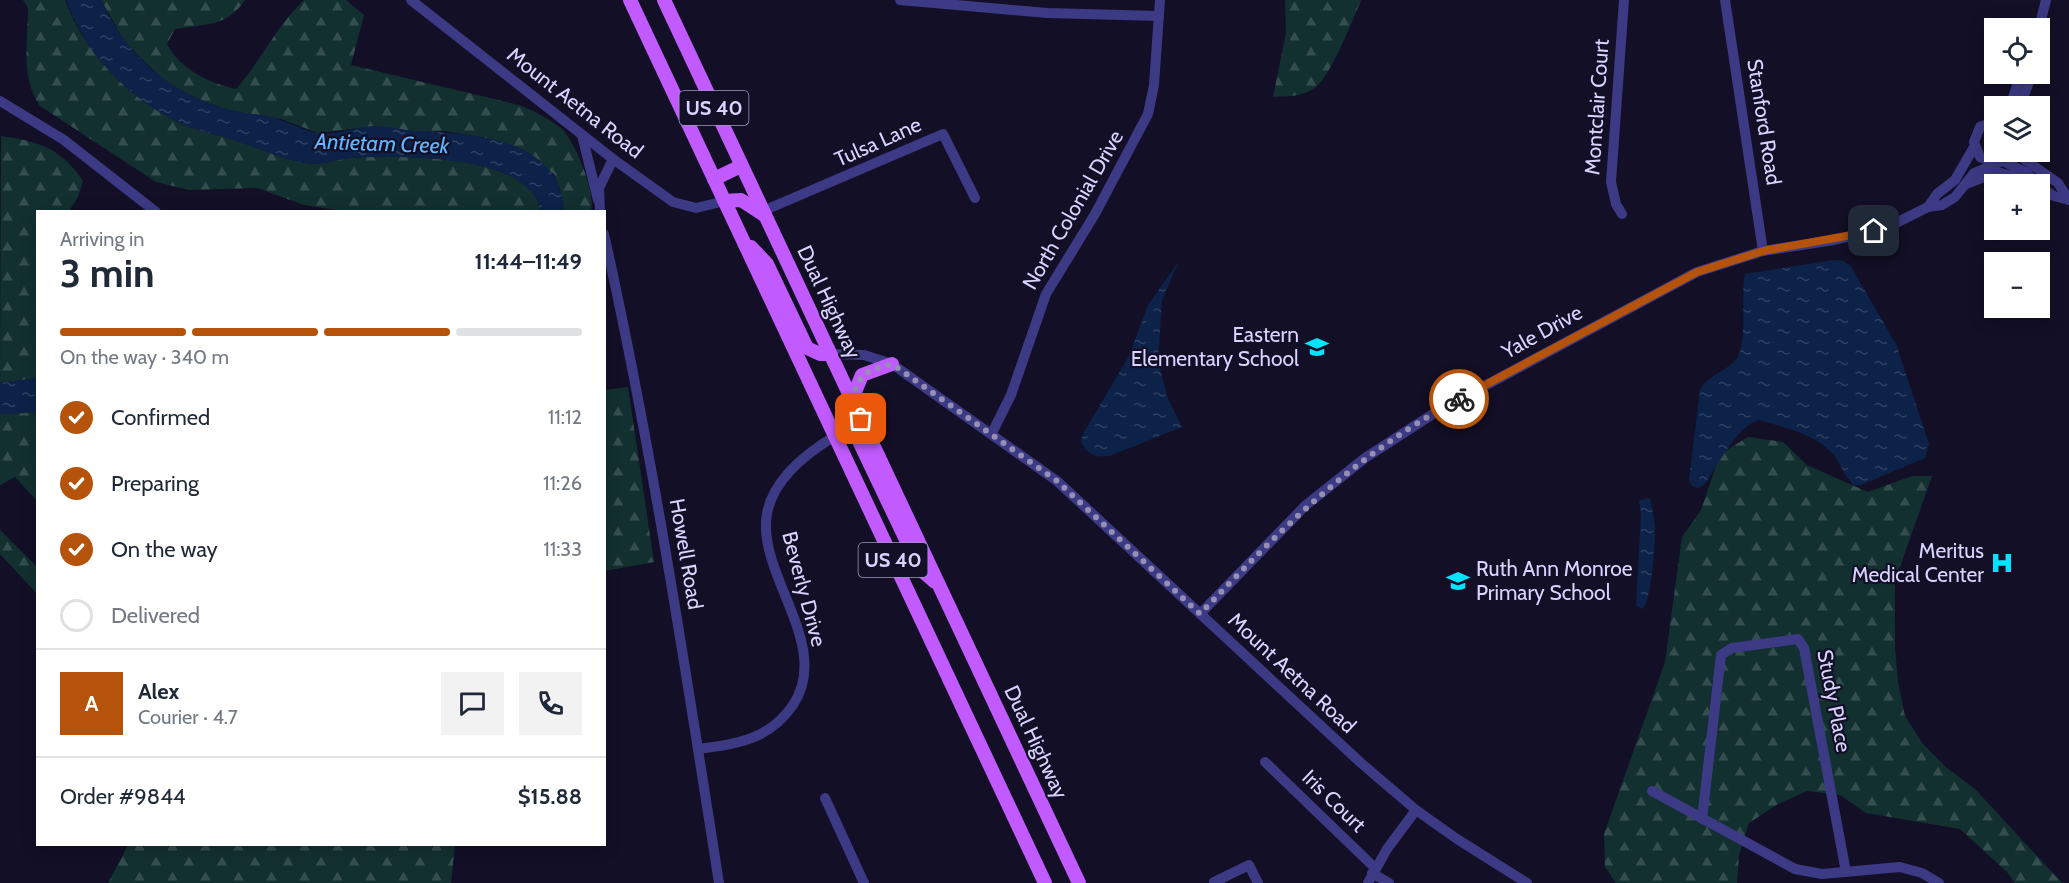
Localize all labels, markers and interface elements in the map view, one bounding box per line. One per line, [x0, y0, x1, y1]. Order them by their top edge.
map controls [1984, 18, 2050, 318]
button: locate [1984, 18, 2050, 84]
street label: Montclair Court [1579, 38, 1614, 176]
street label: Mount Aetna Road [502, 42, 648, 163]
street label: Stanford Road [1742, 57, 1787, 187]
road number: US 40 [680, 91, 748, 125]
button: layers [1984, 96, 2050, 162]
street label: Tulsa Lane [831, 111, 925, 172]
street label: North Colonial Drive [1017, 126, 1128, 294]
water label: Antietam Creek [313, 128, 450, 159]
button: + [1984, 174, 2050, 240]
pin [1848, 205, 1899, 256]
icon: home [1857, 214, 1890, 247]
text: Arriving in [60, 227, 144, 251]
street label: Dual Highway [792, 241, 867, 363]
text: 11:44–11:49 [475, 248, 582, 275]
text: 3 min [60, 249, 155, 297]
button: − [1984, 252, 2050, 318]
street label: Yale Drive [1496, 299, 1587, 364]
place label: Eastern Elementary School [1131, 322, 1299, 371]
school or university icon: Eastern Elementary School [1304, 334, 1330, 360]
text: On the way · 340 m [60, 345, 229, 369]
courier [1429, 369, 1489, 429]
icon: bike [1443, 383, 1476, 416]
pin [835, 393, 886, 444]
icon: check [60, 401, 93, 434]
icon: bag [844, 402, 877, 435]
text: Confirmed [111, 404, 210, 431]
text: 11:12 [548, 405, 582, 429]
icon: check [60, 467, 93, 500]
text: Preparing [111, 470, 199, 497]
text: 11:26 [543, 471, 582, 495]
street label: Howell Road [664, 497, 709, 611]
street label: Beverly Drive [777, 529, 832, 649]
icon: check [60, 533, 93, 566]
text: On the way [111, 536, 218, 563]
text: 11:33 [543, 537, 582, 561]
place label: Meritus Medical Center [1852, 538, 1984, 587]
road number: US 40 [858, 543, 928, 577]
hospital icon: Meritus Medical Center [1989, 550, 2015, 576]
place label: Ruth Ann Monroe Primary School [1476, 556, 1633, 605]
school or university icon: Ruth Ann Monroe Primary School [1445, 568, 1471, 594]
text: Delivered [111, 602, 200, 629]
street label: Mount Aetna Road [1223, 607, 1361, 738]
street label: Study Place [1812, 647, 1857, 755]
button: chat [441, 672, 504, 735]
button: phone [519, 672, 582, 735]
text: Alex [138, 678, 179, 705]
street label: Dual Highway [999, 681, 1074, 803]
text: A [85, 690, 98, 717]
text: Courier · 4.7 [138, 705, 238, 729]
street label: Iris Court [1297, 764, 1371, 837]
text: Order #9844 [60, 783, 186, 810]
text: $15.88 [518, 783, 582, 810]

